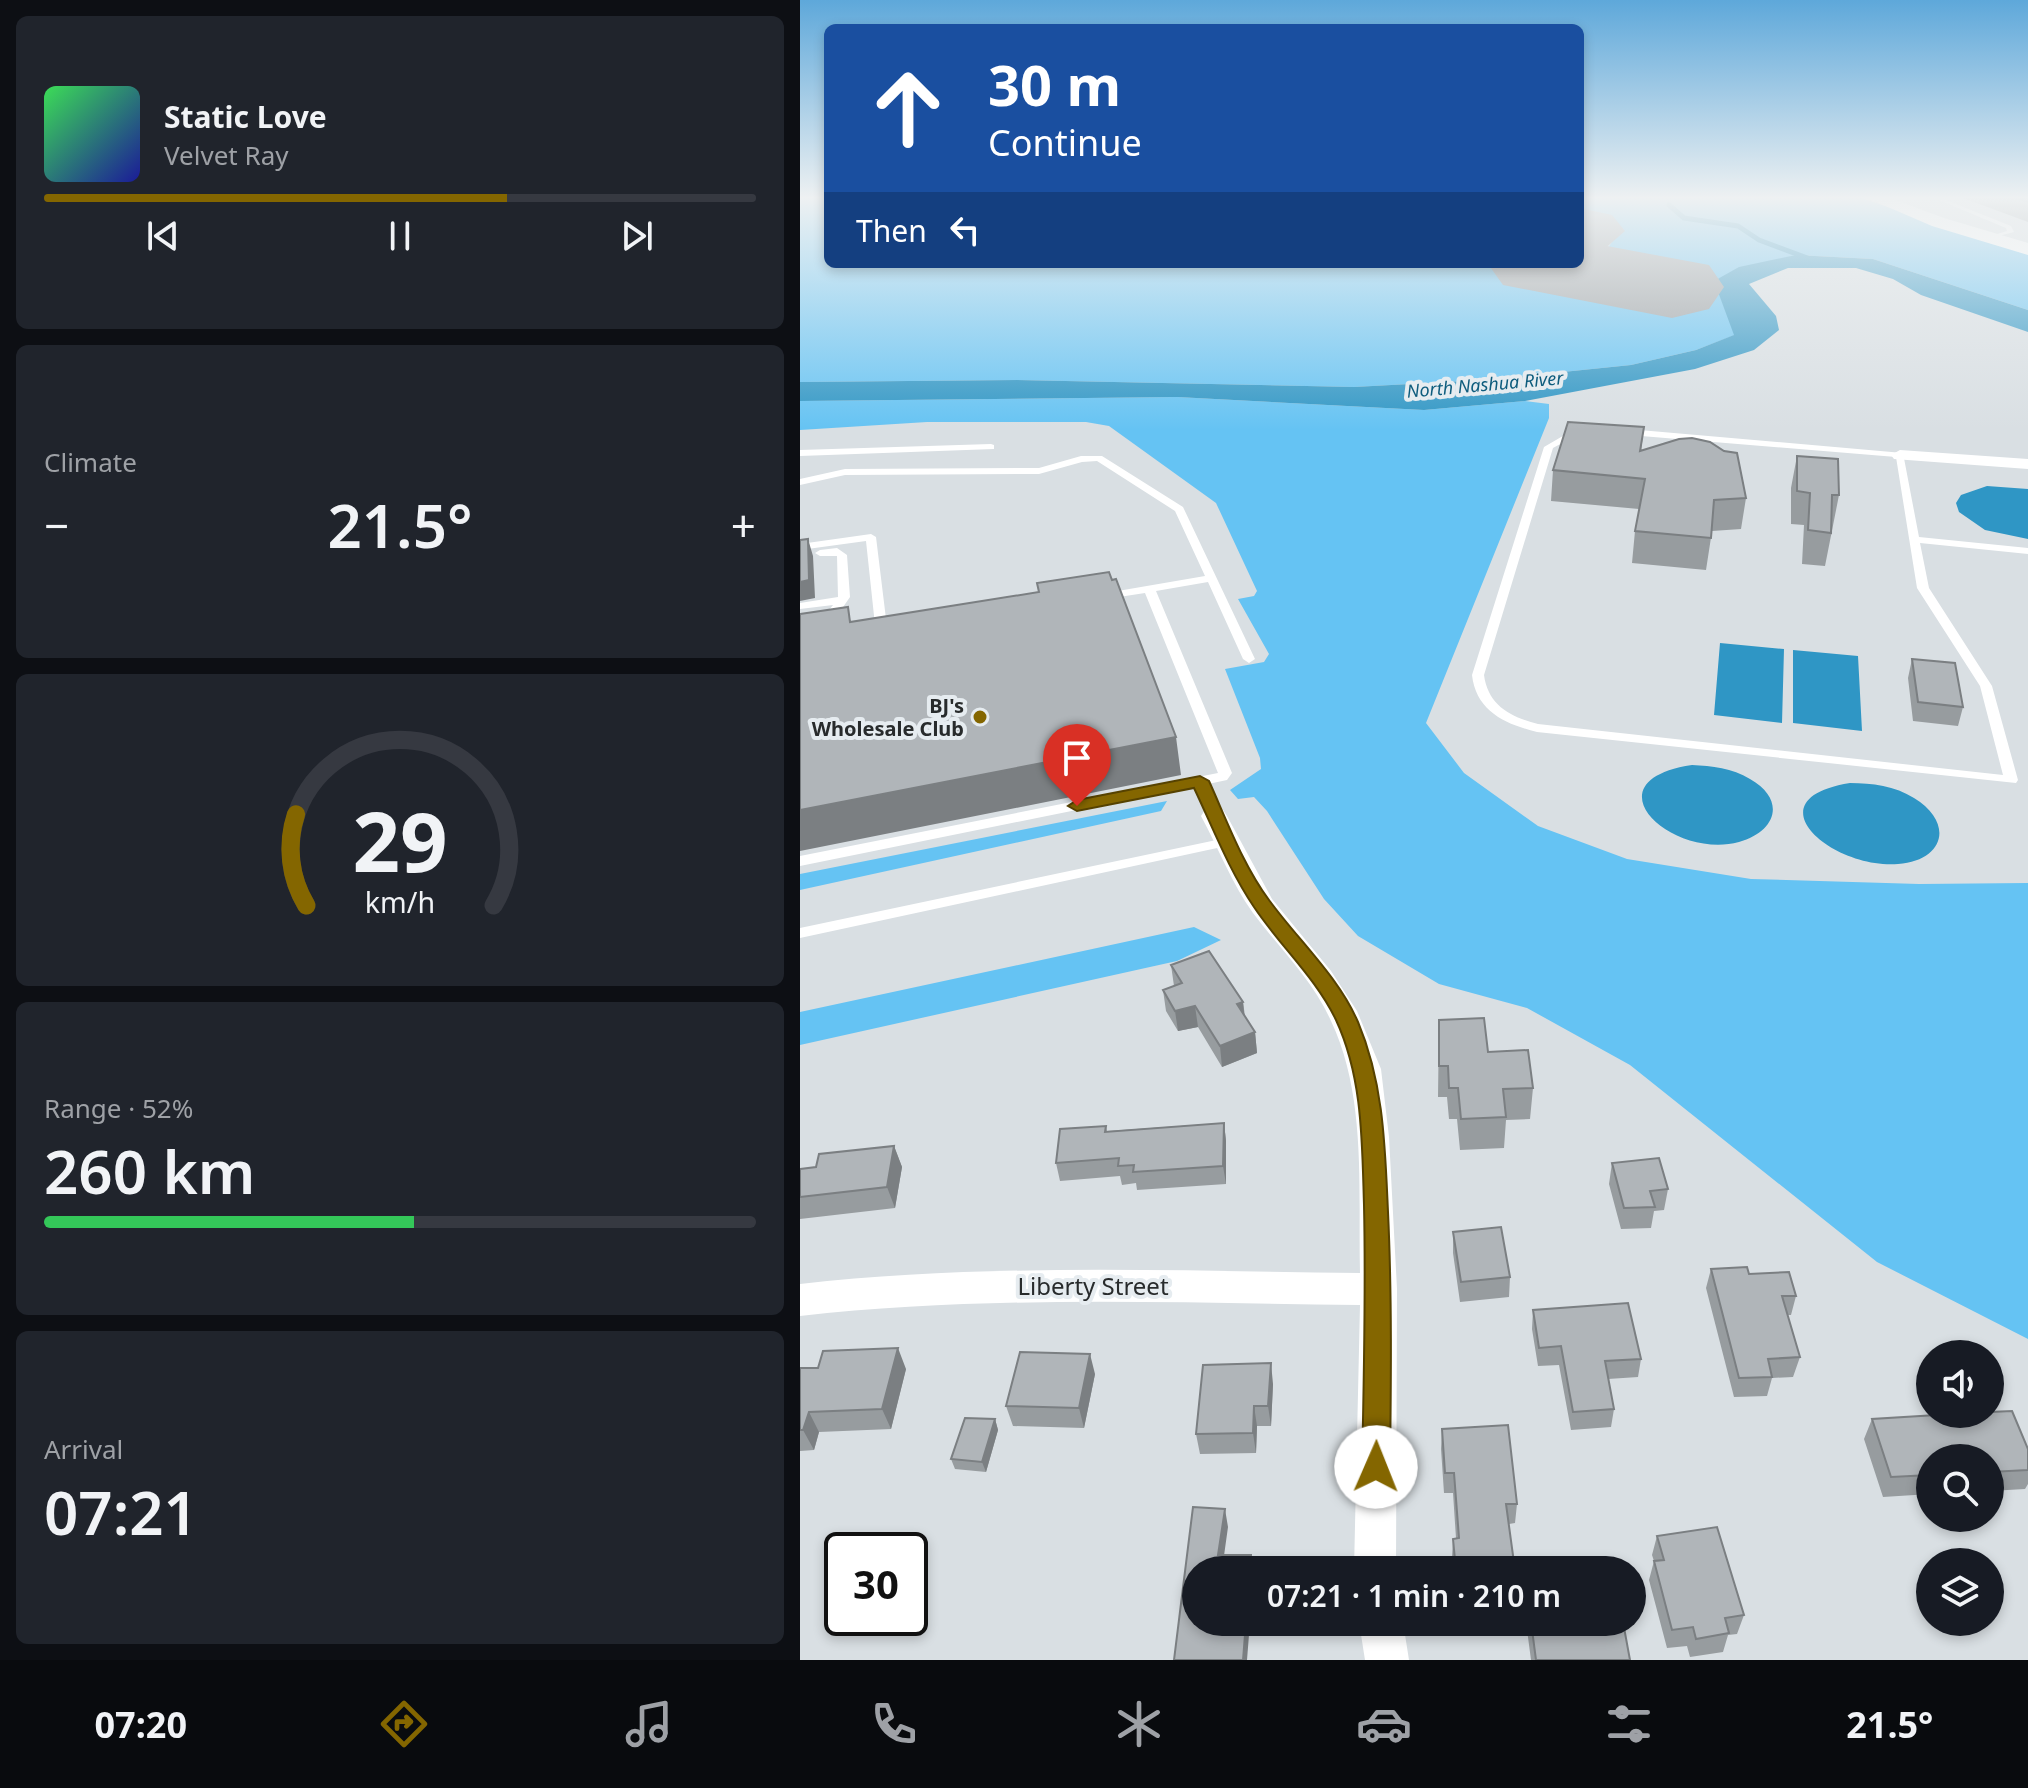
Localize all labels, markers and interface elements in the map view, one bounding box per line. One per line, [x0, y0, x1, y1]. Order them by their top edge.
text: 30 m [988, 46, 1121, 122]
icon: ahead [856, 56, 960, 160]
text: Static Love [164, 96, 327, 137]
text: Continue [988, 118, 1142, 167]
text: Velvet Ray [164, 137, 289, 173]
icon: left [943, 208, 987, 252]
text: Then [856, 210, 927, 251]
icon: previous [141, 214, 185, 258]
icon: pause [378, 214, 422, 258]
icon: next [615, 214, 659, 258]
water label: North Nashua River [1406, 365, 1565, 403]
text: Climate [44, 444, 137, 480]
text: 21.5° [327, 484, 473, 566]
text: − [44, 495, 69, 555]
text: + [731, 495, 756, 555]
place label: BJ's Wholesale Club [812, 692, 964, 742]
marker: BJ's Wholesale Club [971, 708, 989, 726]
pin [1043, 724, 1111, 806]
icon: arrive [1055, 736, 1099, 780]
text: 29 [352, 783, 448, 896]
text: km/h [365, 882, 435, 921]
text: Range · 52% [44, 1090, 193, 1126]
text: 260 km [44, 1130, 255, 1212]
street label: Liberty Street [1017, 1269, 1169, 1302]
map controls [1916, 1340, 2004, 1636]
button: sound [1916, 1340, 2004, 1428]
position arrow [1334, 1425, 1418, 1509]
text: Arrival [44, 1431, 123, 1467]
button: search [1916, 1444, 2004, 1532]
text: 07:21 [44, 1471, 198, 1553]
speed limit sign: 30 [824, 1532, 928, 1636]
button: layers [1916, 1548, 2004, 1636]
text: 07:21 · 1 min · 210 m [1267, 1575, 1561, 1616]
icon: directions [376, 1696, 432, 1752]
icon: music [621, 1696, 677, 1752]
icon: phone [866, 1696, 922, 1752]
icon: climate [1111, 1696, 1167, 1752]
icon: car [1356, 1696, 1412, 1752]
icon: filters [1601, 1696, 1657, 1752]
text: 07:20 [95, 1700, 187, 1749]
text: 21.5° [1846, 1700, 1933, 1749]

